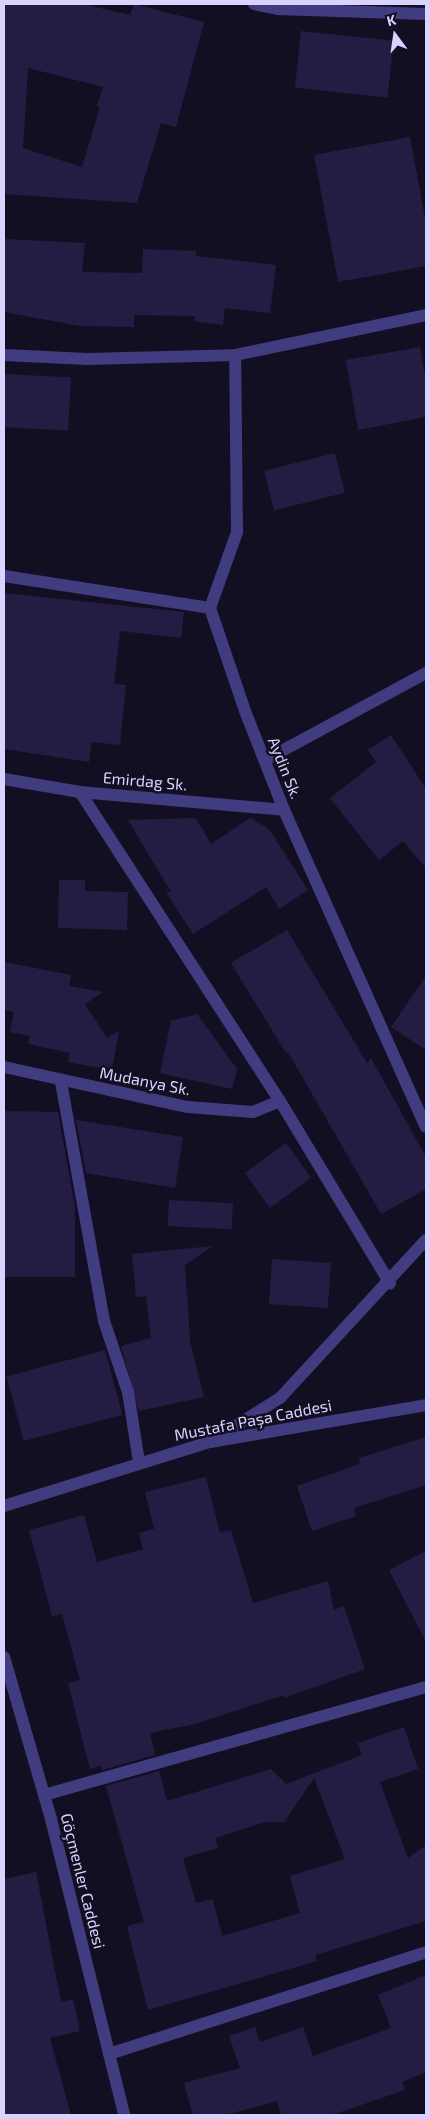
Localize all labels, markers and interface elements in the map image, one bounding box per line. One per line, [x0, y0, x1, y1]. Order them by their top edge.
north arrow [370, 10, 420, 60]
text: K [385, 11, 398, 29]
street label: Aydin Sk. [264, 734, 306, 802]
street label: Emirdag Sk. [102, 768, 188, 794]
street label: Mudanya Sk. [98, 1063, 192, 1099]
street label: Mustafa Paşa Caddesi [173, 1395, 333, 1445]
street label: Göçmenler Caddesi [57, 1811, 109, 1951]

